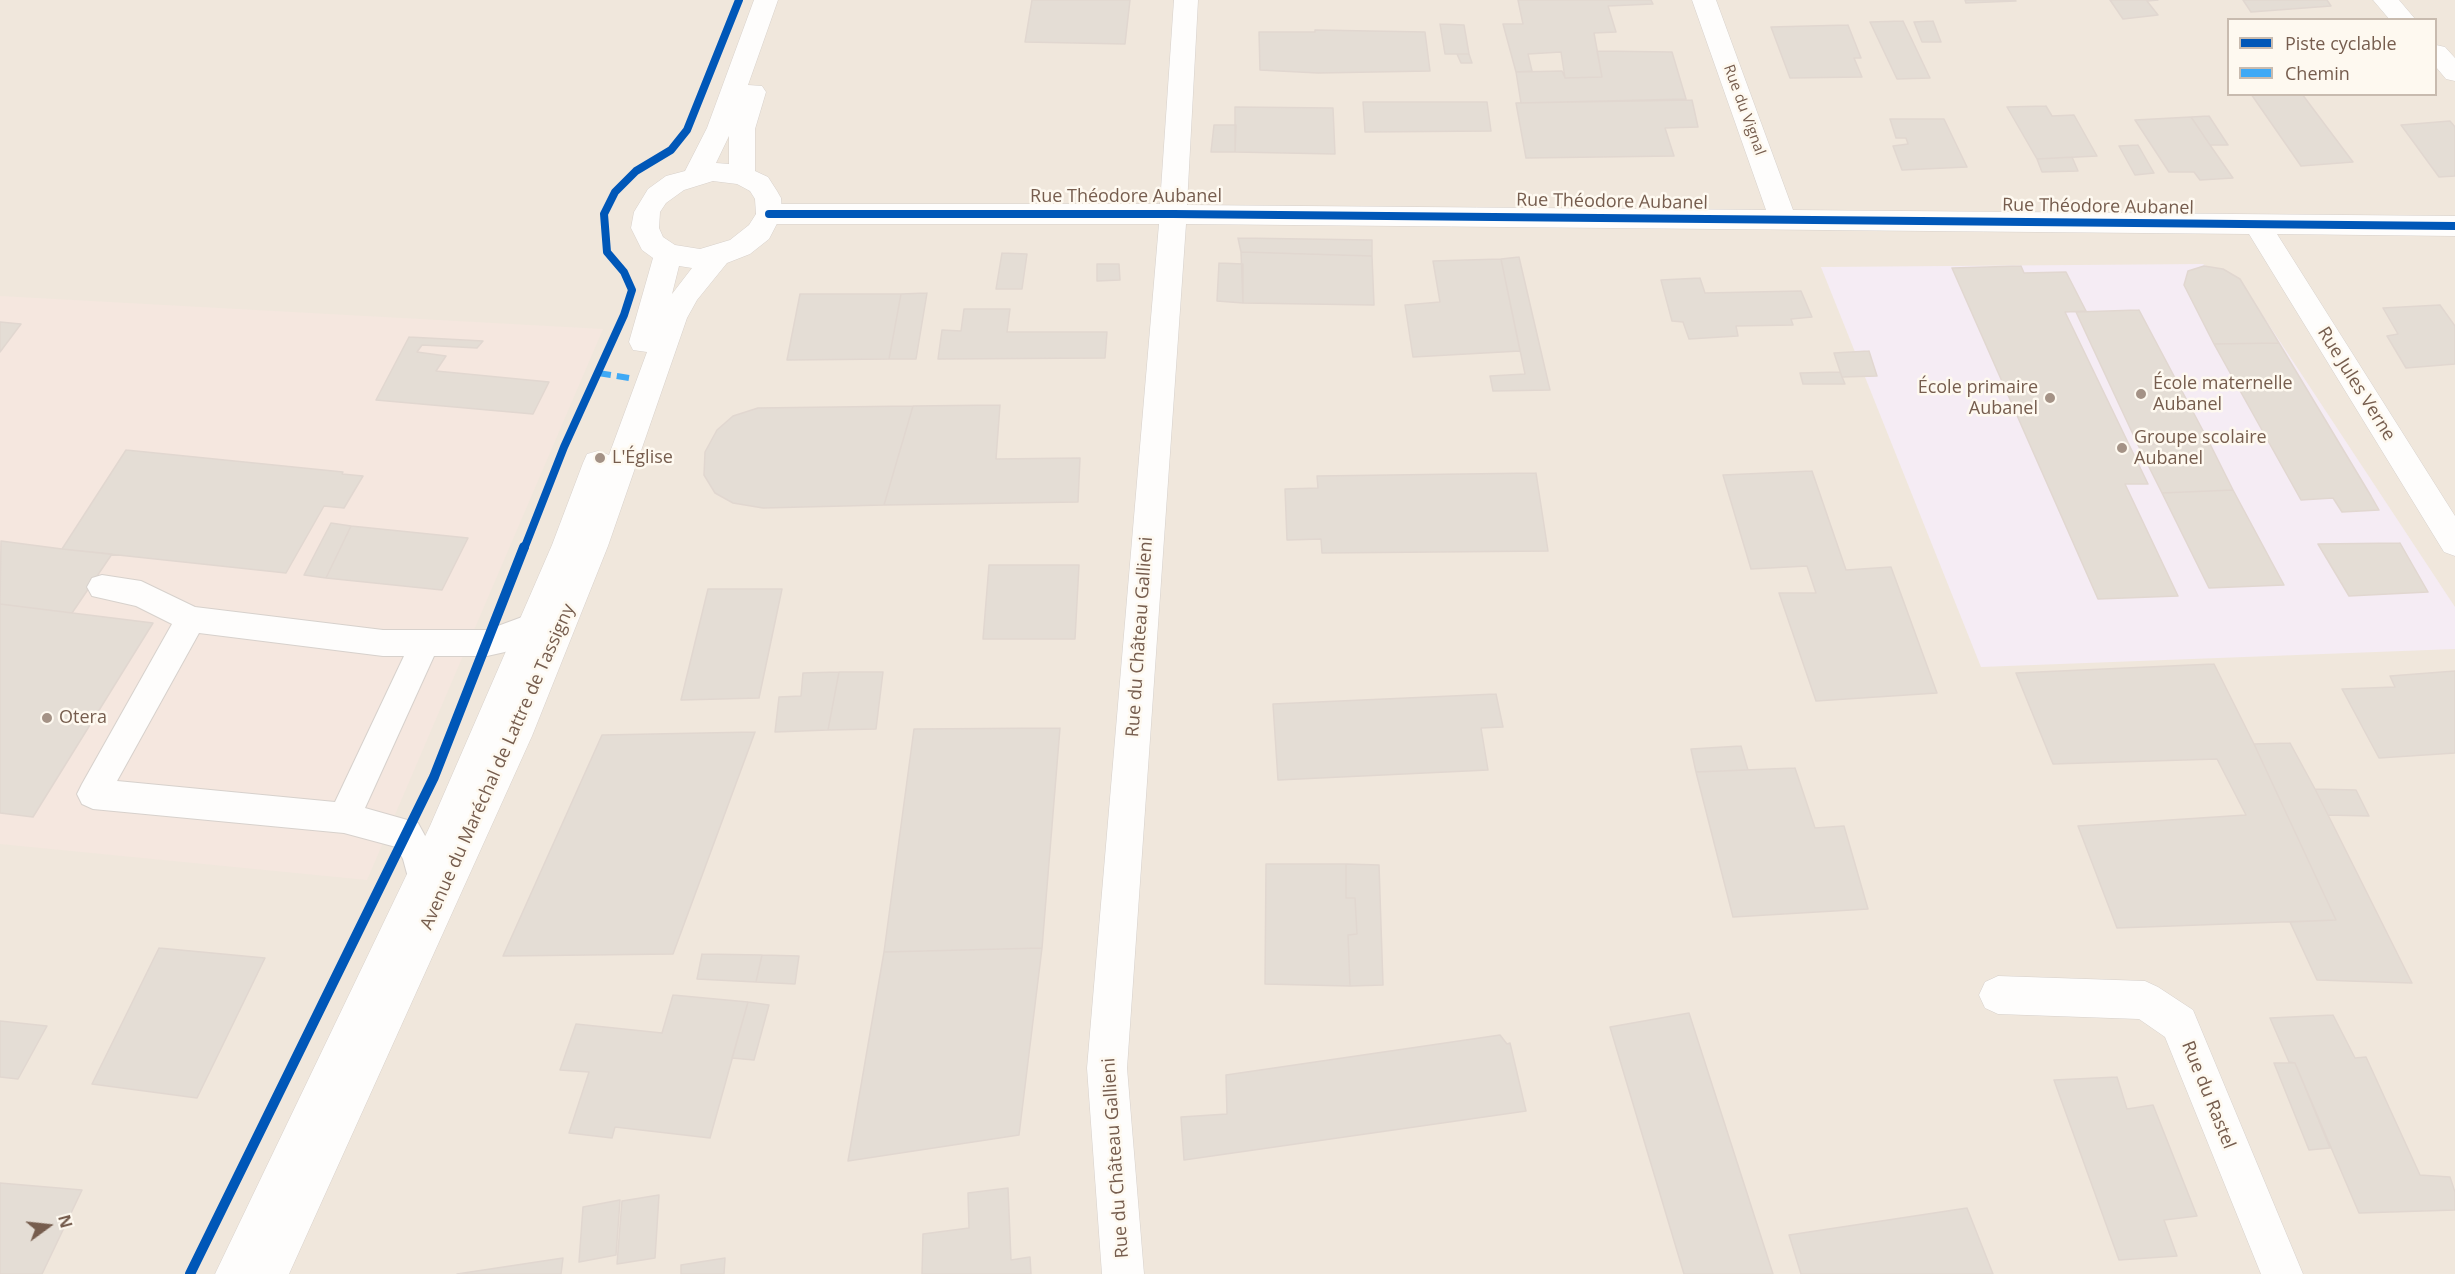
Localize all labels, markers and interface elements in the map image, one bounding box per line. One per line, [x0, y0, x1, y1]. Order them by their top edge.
legend [2227, 18, 2437, 96]
text: Piste cyclable [2285, 31, 2397, 55]
text: Chemin [2285, 61, 2350, 85]
street label: Rue du Vignal [1719, 62, 1769, 158]
street label: Rue Théodore Aubanel [1030, 186, 1222, 208]
street label: Rue Théodore Aubanel [1516, 190, 1708, 214]
street label: Rue Théodore Aubanel [2002, 195, 2194, 219]
street label: Rue Jules Verne [2312, 323, 2400, 445]
place label: École maternelle Aubanel [2153, 373, 2293, 416]
place label: École primaire Aubanel [1918, 377, 2038, 420]
marker: École maternelle Aubanel [2134, 387, 2148, 401]
marker: École primaire Aubanel [2043, 391, 2057, 405]
place label: Groupe scolaire Aubanel [2134, 427, 2267, 470]
marker: Groupe scolaire Aubanel [2115, 441, 2129, 455]
place label: L'Église [612, 447, 673, 469]
marker: L'Église [593, 451, 607, 465]
street label: Rue du Château Gallieni [1122, 536, 1158, 738]
street label: Avenue du Maréchal de Lattre de Tassigny [416, 601, 580, 933]
place label: Otera [59, 707, 107, 729]
marker: Otera [40, 711, 54, 725]
street label: Rue du Rastel [2177, 1038, 2239, 1152]
street label: Rue du Château Gallieni [1098, 1057, 1134, 1259]
north arrow [18, 1196, 78, 1256]
text: N [53, 1212, 78, 1230]

